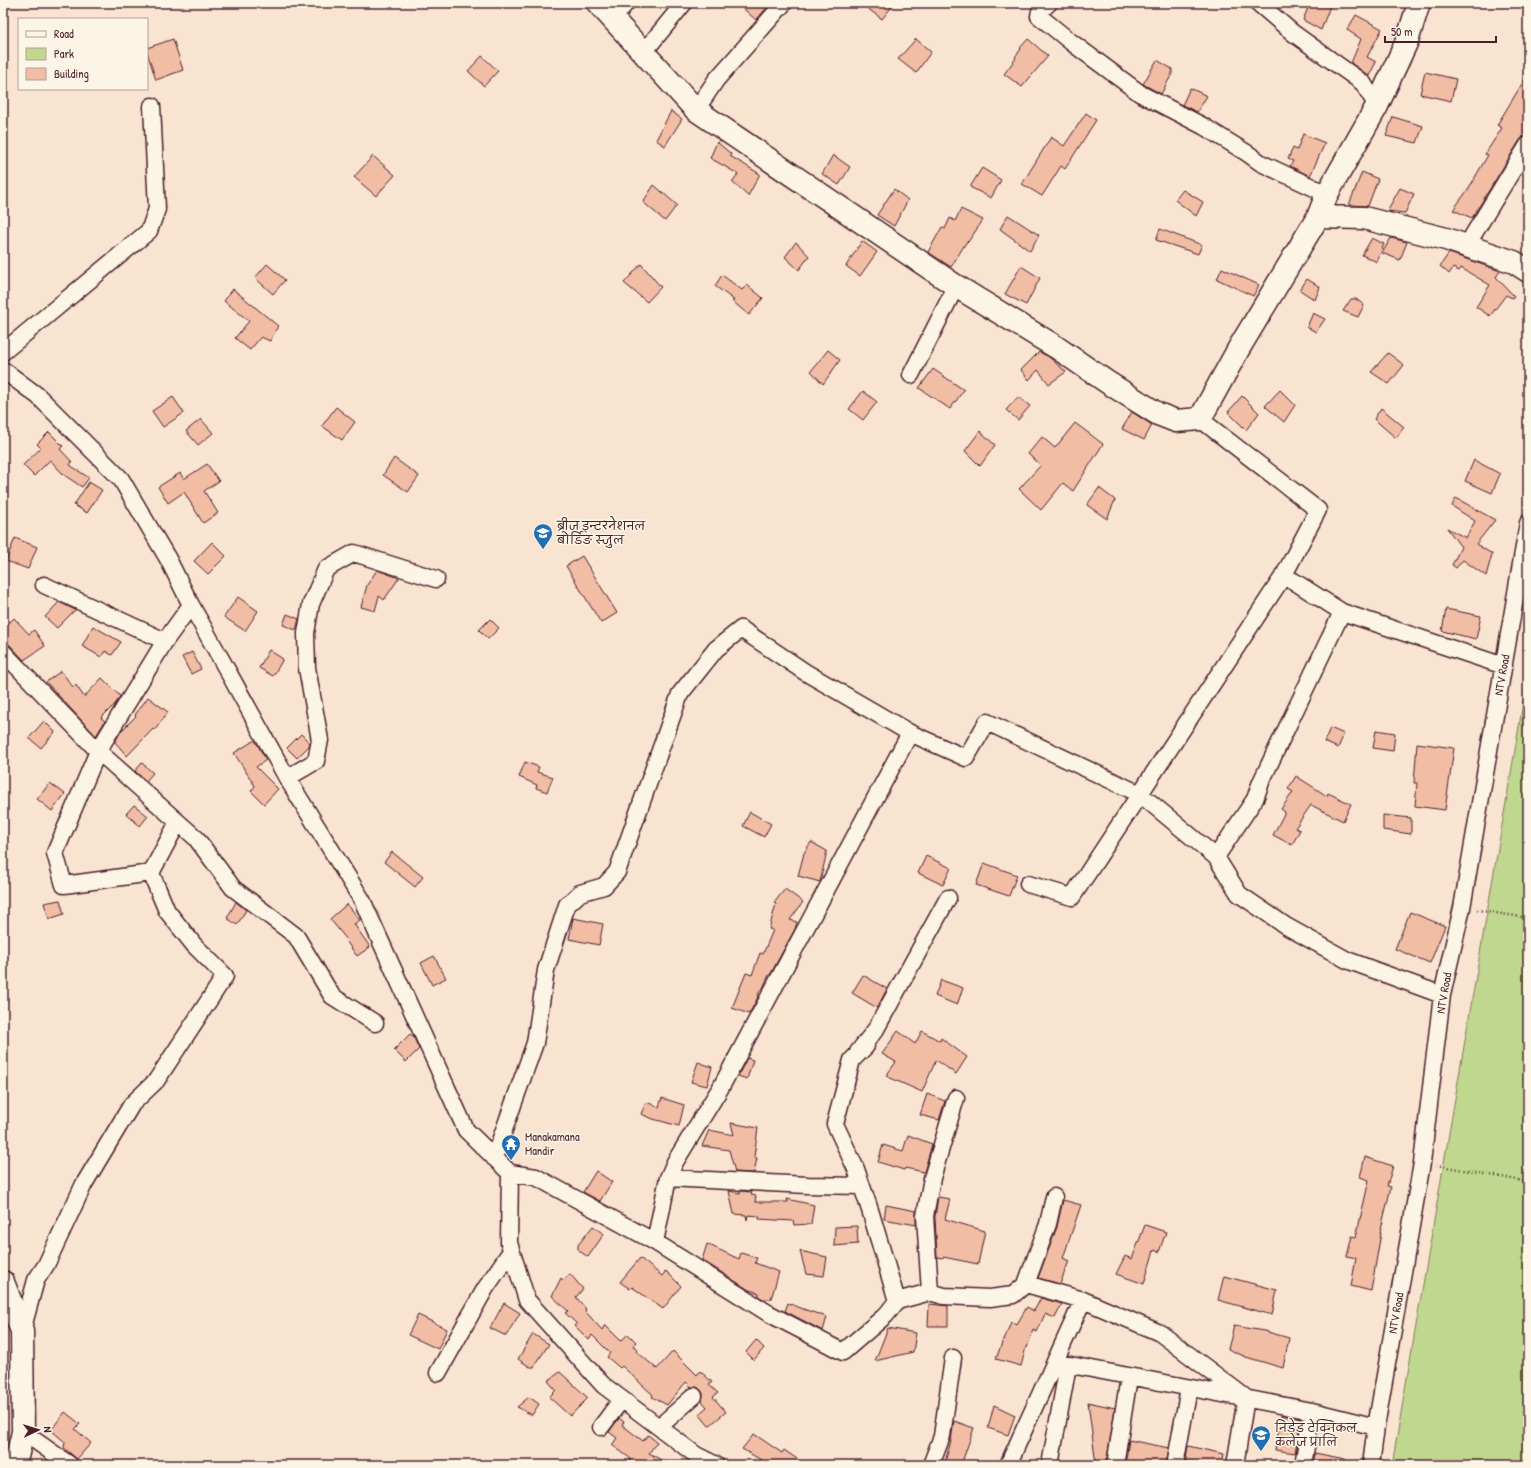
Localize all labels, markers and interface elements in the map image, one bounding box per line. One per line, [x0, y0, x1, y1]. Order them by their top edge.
legend [18, 18, 148, 90]
scale bar [1385, 18, 1496, 44]
text: 50 m [1391, 23, 1412, 40]
text: Road [54, 25, 74, 42]
text: Park [54, 45, 74, 62]
text: Building [54, 65, 89, 82]
place label: ब्रीज इन्टरनेशनल बोर्डिङ स्जुल [556, 515, 647, 548]
school or university icon: ब्रीज इन्टरनेशनल बोर्डिङ स्जुल [532, 522, 554, 550]
street label: NTV Road [1490, 653, 1514, 697]
street label: NTV Road [1432, 971, 1456, 1015]
place label: Manakamana Mandir [525, 1128, 580, 1159]
temple icon: Manakamana Mandir [500, 1133, 522, 1161]
street label: NTV Road [1384, 1291, 1408, 1335]
north arrow [18, 1410, 58, 1450]
place label: निडेड टेक्निकल कलेज प्रालि [1274, 1417, 1358, 1450]
school or university icon: निडेड टेक्निकल कलेज प्रालि [1250, 1424, 1272, 1452]
text: N [41, 1426, 55, 1433]

